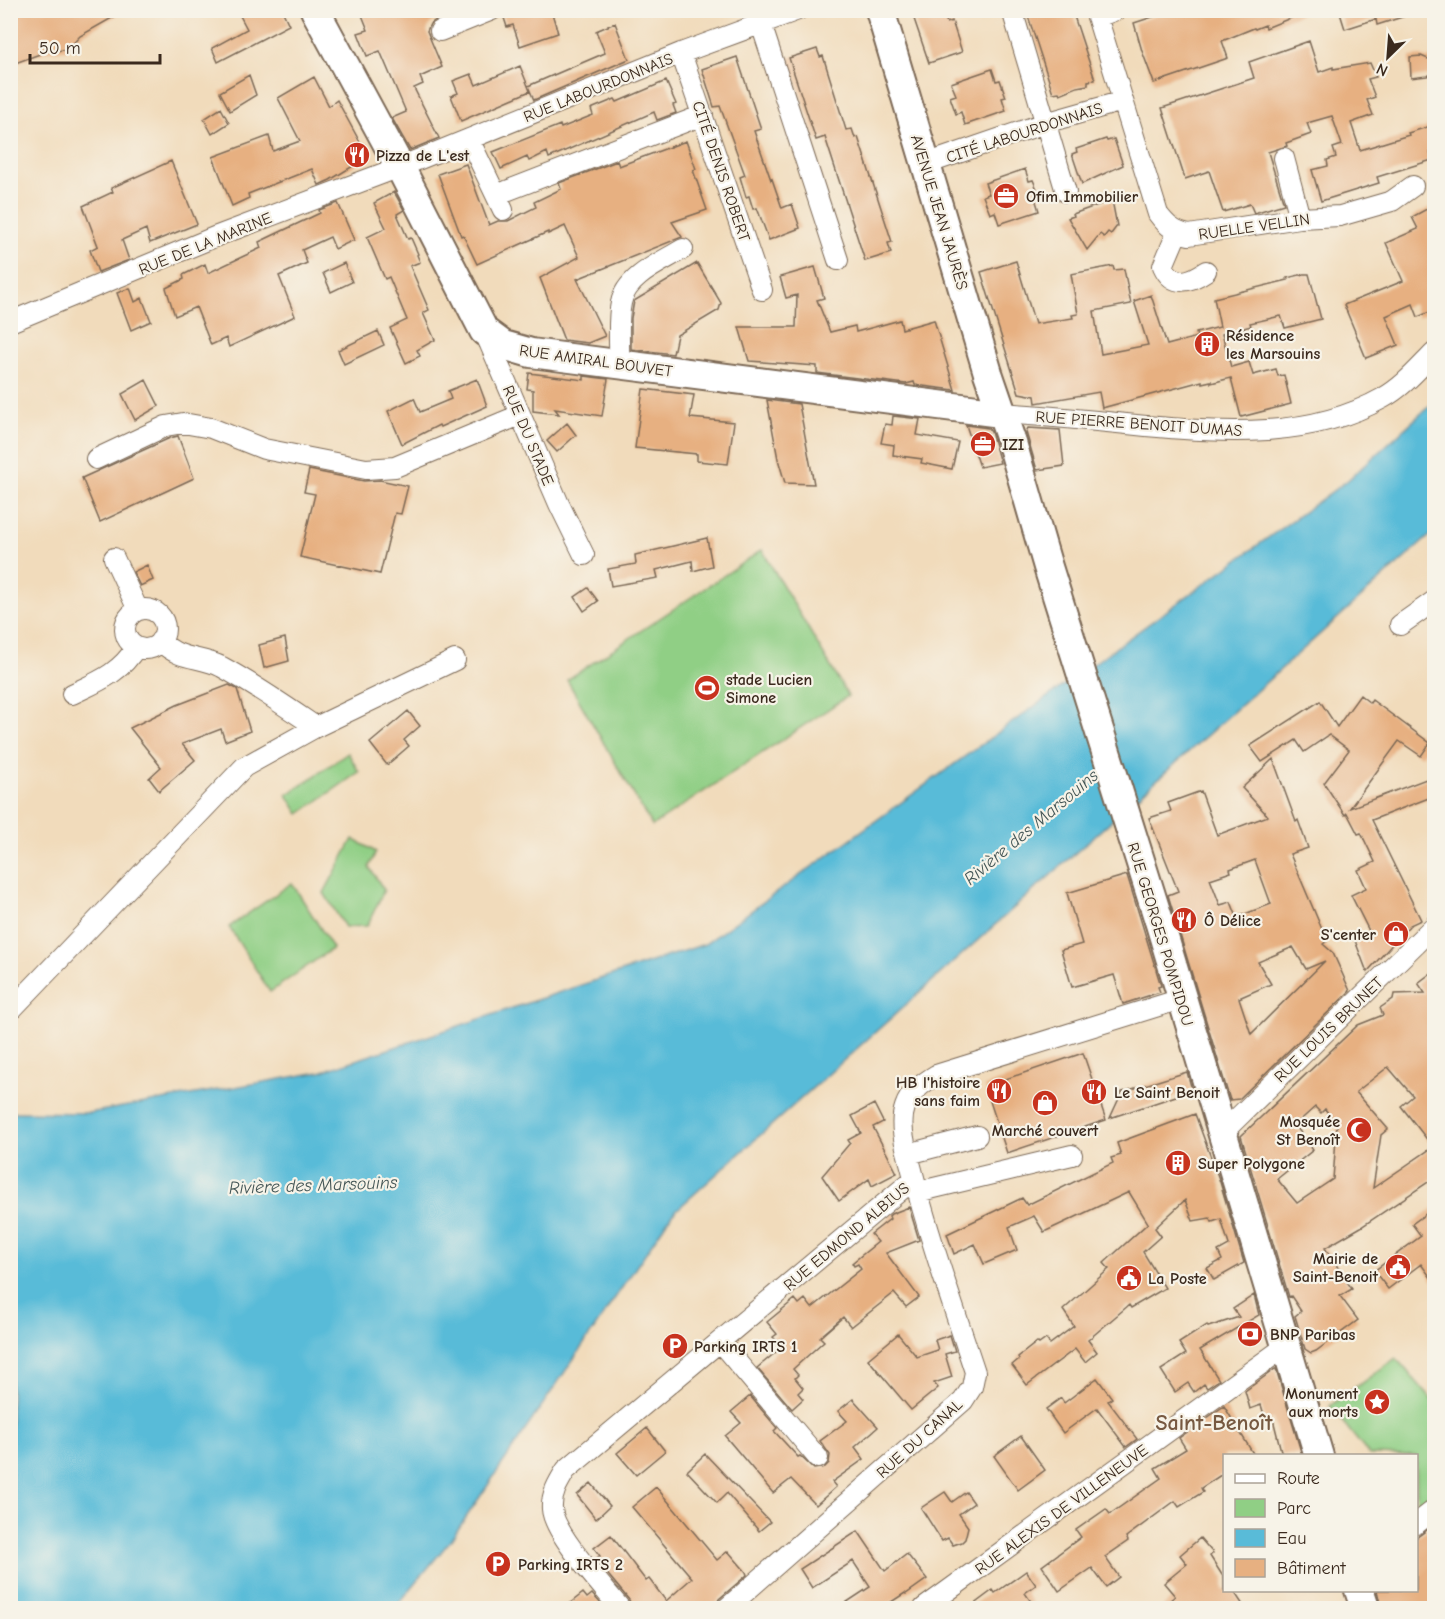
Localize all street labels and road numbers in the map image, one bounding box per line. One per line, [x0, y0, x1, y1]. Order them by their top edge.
street label: RUE LABOURDONNAIS [521, 50, 676, 126]
street label: CITÉ DENIS ROBERT [689, 98, 755, 245]
street label: CITÉ LABOURDONNAIS [944, 98, 1105, 167]
street label: AVENUE JEAN JAURÈS [907, 132, 972, 292]
street label: RUE DE LA MARINE [136, 209, 275, 279]
street label: RUELLE VELLIN [1197, 210, 1311, 244]
street label: RUE AMIRAL BOUVET [518, 341, 674, 381]
street label: RUE DU STADE [499, 383, 557, 488]
street label: RUE PIERRE BENOIT DUMAS [1035, 408, 1243, 440]
street label: RUE GEORGES POMPIDOU [1124, 840, 1197, 1028]
street label: RUE LOUIS BRUNET [1271, 973, 1387, 1086]
street label: RUE EDMOND ALBIUS [780, 1179, 913, 1295]
street label: RUE DU CANAL [873, 1396, 966, 1482]
street label: RUE ALEXIS DE VILLENEUVE [972, 1441, 1152, 1578]

